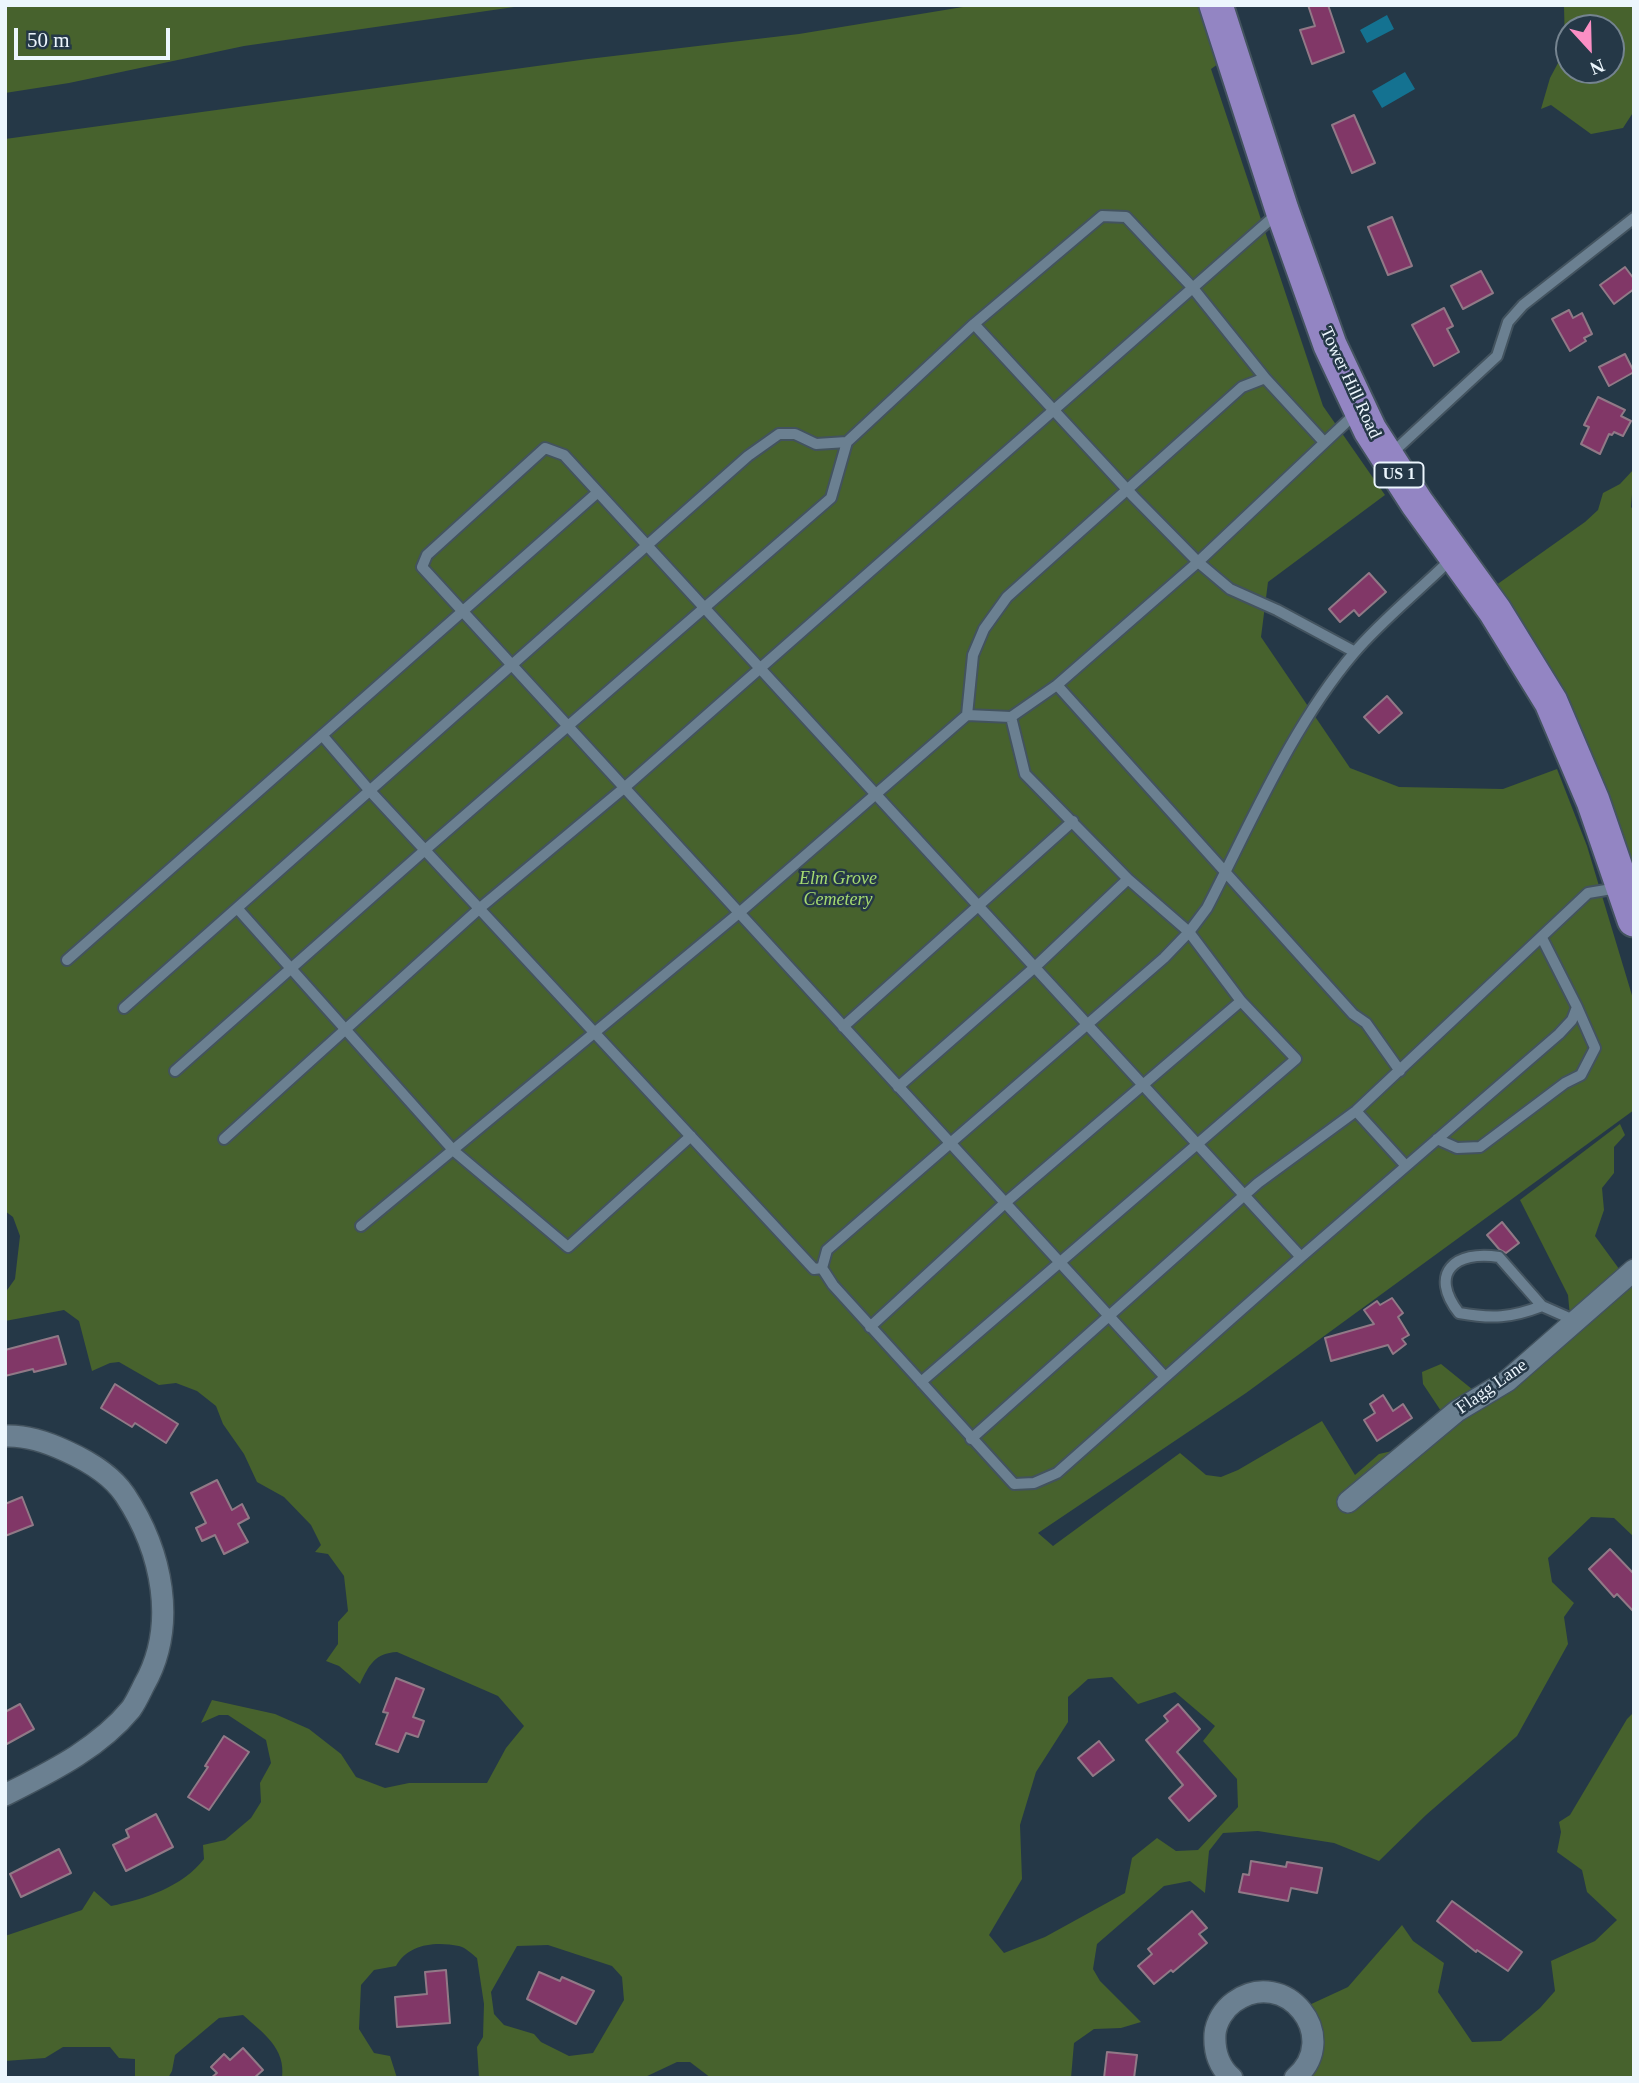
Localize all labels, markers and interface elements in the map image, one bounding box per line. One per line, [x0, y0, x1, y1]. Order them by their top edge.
scale bar [18, 14, 173, 58]
north arrow [1555, 14, 1625, 84]
text: 50 m [27, 28, 70, 52]
text: N [1587, 55, 1608, 79]
street label: Tower Hill Road [1315, 324, 1385, 442]
road number: US 1 [1374, 462, 1424, 488]
park label: Elm Grove Cemetery [799, 868, 877, 910]
street label: Flagg Lane [1452, 1355, 1532, 1419]

